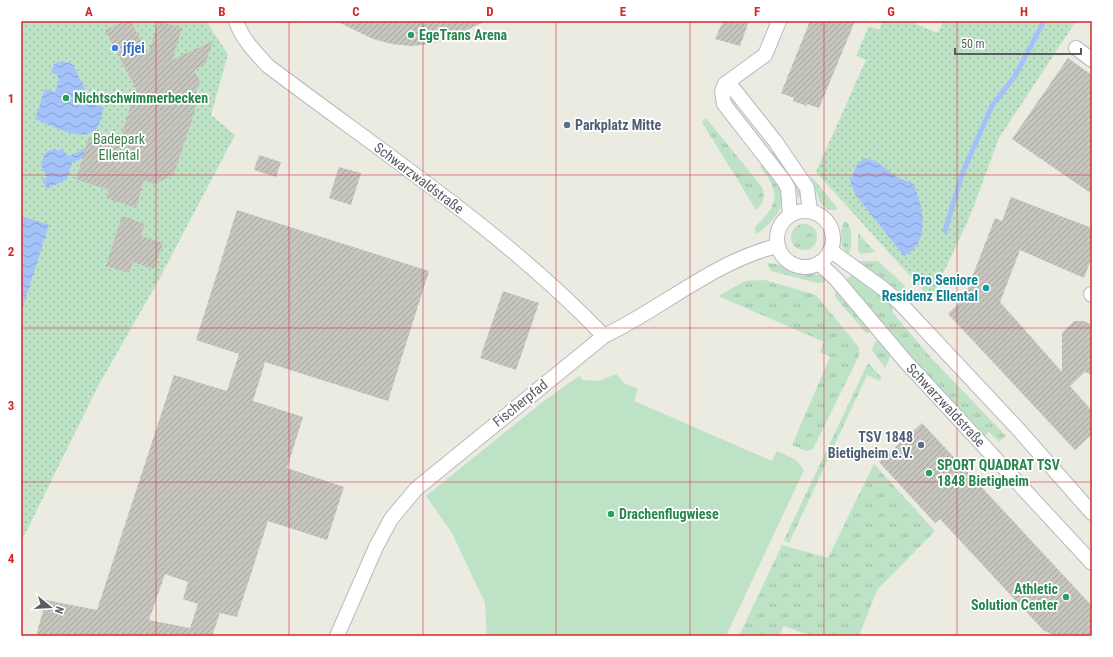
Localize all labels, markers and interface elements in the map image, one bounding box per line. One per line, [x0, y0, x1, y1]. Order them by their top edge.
text: A [85, 4, 93, 19]
text: B [218, 4, 226, 19]
text: C [352, 4, 360, 19]
text: D [486, 4, 494, 19]
text: E [620, 4, 627, 19]
text: F [754, 4, 760, 19]
text: G [887, 4, 895, 19]
text: H [1020, 4, 1028, 19]
place label: EgeTrans Arena [419, 27, 508, 43]
marker: EgeTrans Arena [406, 30, 416, 40]
scale bar [955, 30, 1081, 56]
text: 50 m [961, 37, 985, 51]
place label: jfjei [122, 40, 145, 56]
marker: jfjei [110, 43, 120, 53]
place label: Nichtschwimmerbecken [74, 90, 208, 106]
text: 1 [8, 91, 14, 106]
marker: Nichtschwimmerbecken [61, 93, 71, 103]
place label: Parkplatz Mitte [575, 117, 661, 133]
marker: Parkplatz Mitte [562, 120, 572, 130]
park label: Badepark Ellental [93, 131, 146, 163]
street label: Schwarzwaldstraße [371, 139, 467, 217]
text: 2 [8, 244, 15, 259]
place label: Pro Seniore Residenz Ellental [882, 272, 978, 304]
marker: Pro Seniore Residenz Ellental [981, 283, 991, 293]
street label: Schwarzwaldstraße [903, 360, 989, 450]
street label: Fischerpfad [490, 376, 550, 430]
text: 3 [8, 398, 14, 413]
place label: TSV 1848 Bietigheim e.V. [828, 429, 913, 461]
marker: TSV 1848 Bietigheim e.V. [916, 440, 926, 450]
place label: SPORT QUADRAT TSV 1848 Bietigheim [937, 457, 1060, 489]
marker: SPORT QUADRAT TSV 1848 Bietigheim [924, 468, 934, 478]
place label: Drachenflugwiese [619, 506, 719, 522]
marker: Drachenflugwiese [606, 509, 616, 519]
text: 4 [8, 551, 15, 566]
place label: Athletic Solution Center [971, 581, 1059, 613]
north arrow [30, 587, 70, 627]
marker: Athletic Solution Center [1061, 592, 1071, 602]
text: N [52, 605, 66, 615]

